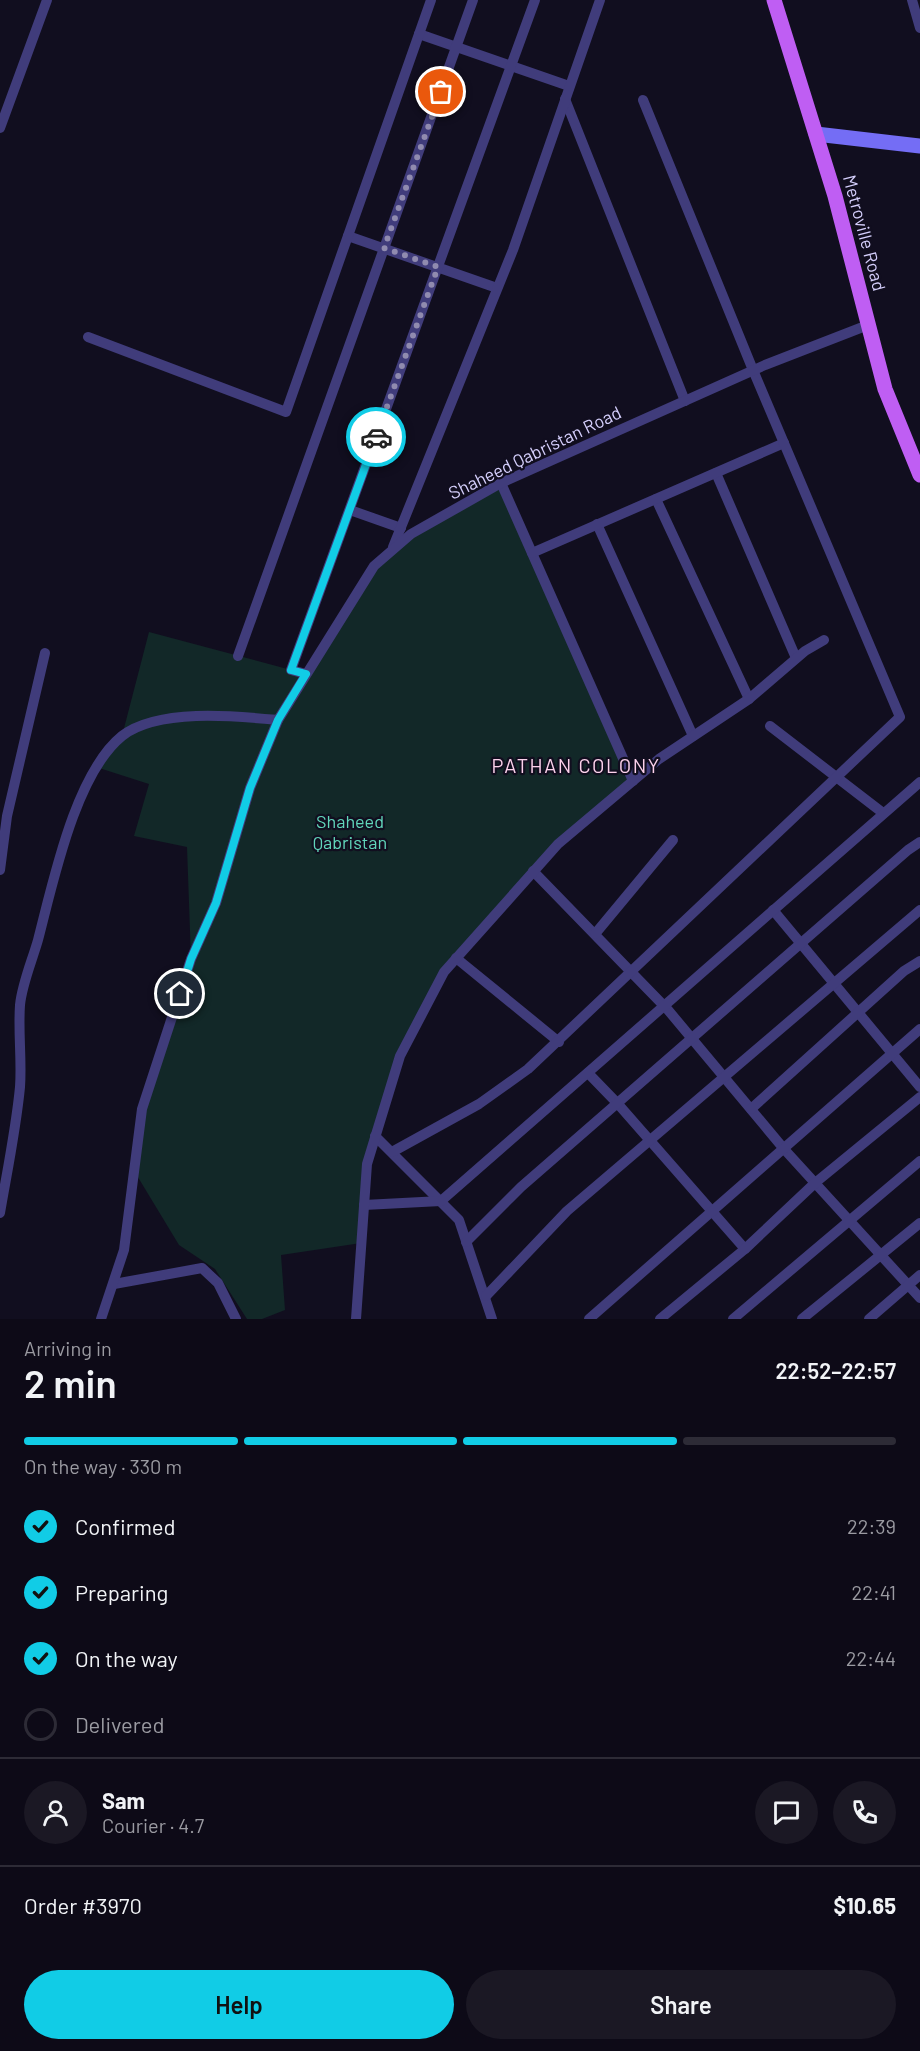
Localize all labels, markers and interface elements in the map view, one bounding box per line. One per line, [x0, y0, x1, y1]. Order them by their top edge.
pin [415, 66, 466, 117]
icon: bag [424, 75, 457, 108]
street label: Metroville Road [839, 172, 891, 293]
street label: Shaheed Qabristan Road [445, 401, 625, 504]
courier [346, 407, 406, 467]
icon: car [360, 421, 393, 454]
district label: PATHAN COLONY [491, 753, 661, 777]
park label: Shaheed Qabristan [313, 810, 387, 853]
pin [154, 968, 205, 1019]
icon: home [163, 977, 196, 1010]
text: Arriving in [24, 1336, 112, 1360]
text: 22:52–22:57 [775, 1357, 896, 1383]
text: 2 min [24, 1359, 117, 1406]
text: On the way · 330 m [24, 1454, 182, 1478]
icon: check [24, 1510, 57, 1543]
text: Confirmed [75, 1513, 175, 1539]
text: 22:39 [847, 1514, 896, 1538]
icon: check [24, 1576, 57, 1609]
text: Preparing [75, 1579, 168, 1605]
text: 22:41 [852, 1580, 896, 1604]
icon: check [24, 1642, 57, 1675]
text: On the way [75, 1645, 178, 1671]
text: 22:44 [846, 1646, 896, 1670]
text: Delivered [75, 1711, 164, 1737]
button: person [24, 1781, 87, 1844]
button: chat [755, 1781, 818, 1844]
button: phone [833, 1781, 896, 1844]
text: Sam [102, 1787, 145, 1813]
text: Courier · 4.7 [102, 1813, 204, 1837]
text: Order #3970 [24, 1892, 142, 1918]
text: $10.65 [833, 1892, 896, 1918]
button: Help [24, 1970, 454, 2039]
button: Share [466, 1970, 896, 2039]

